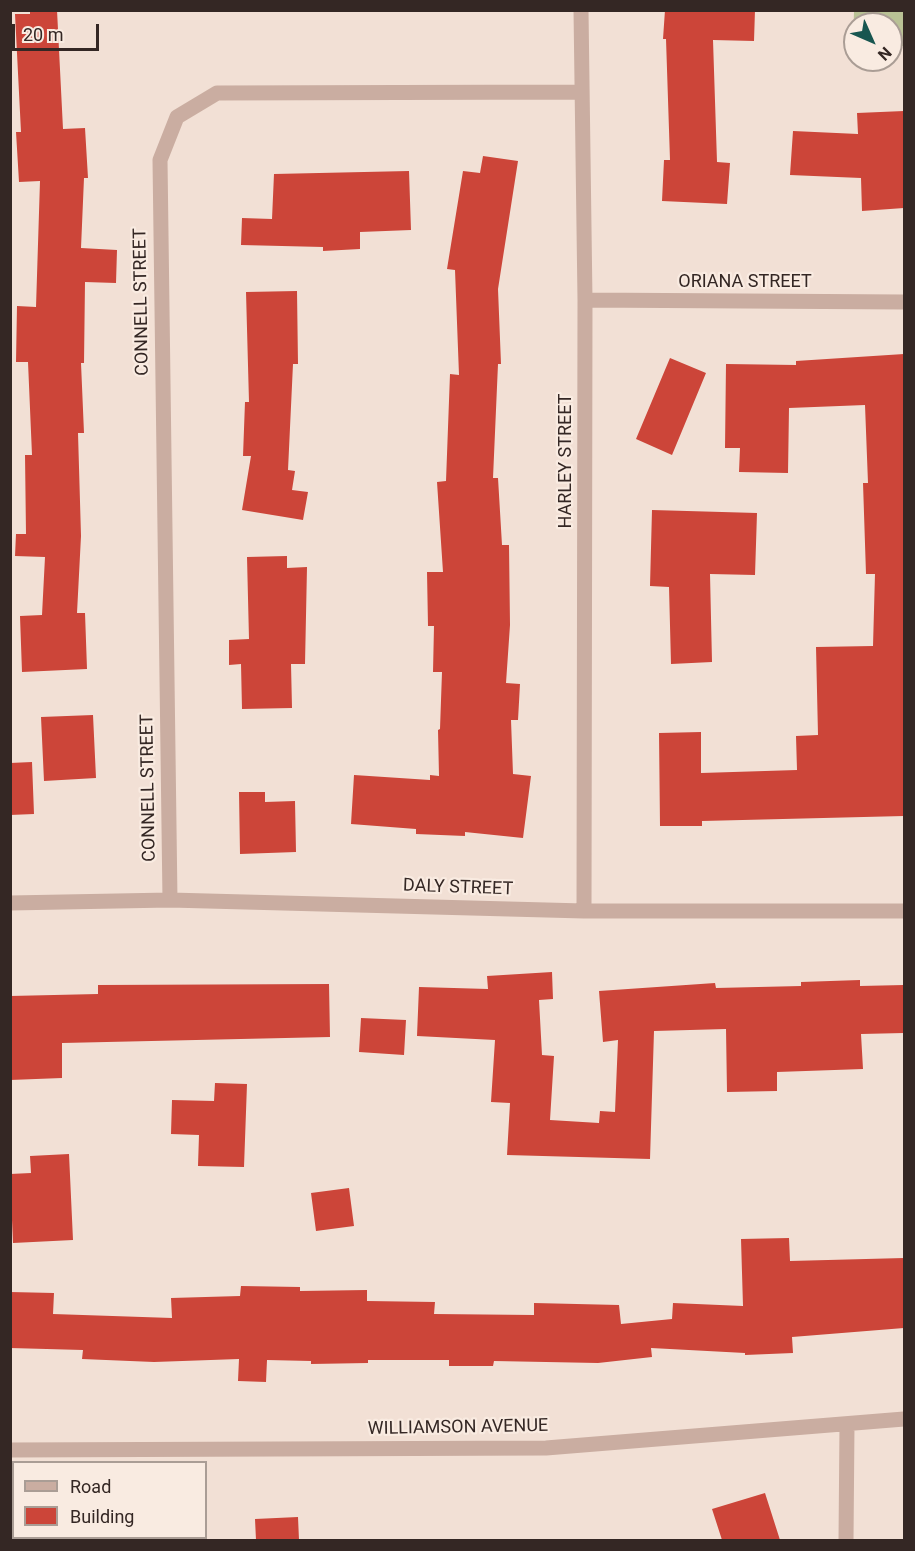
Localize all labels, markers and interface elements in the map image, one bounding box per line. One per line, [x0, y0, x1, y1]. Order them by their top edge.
scale bar [15, 12, 102, 50]
north arrow [843, 12, 903, 72]
text: 20 m [23, 24, 63, 45]
text: N [874, 43, 895, 64]
street label: CONNELL STREET [130, 228, 154, 376]
street label: ORIANA STREET [678, 271, 812, 293]
street label: HARLEY STREET [555, 394, 577, 528]
street label: CONNELL STREET [137, 714, 161, 862]
street label: DALY STREET [403, 875, 513, 901]
street label: WILLIAMSON AVENUE [368, 1416, 548, 1440]
legend [12, 1461, 207, 1539]
text: Road [70, 1476, 111, 1497]
text: Building [70, 1506, 134, 1527]

